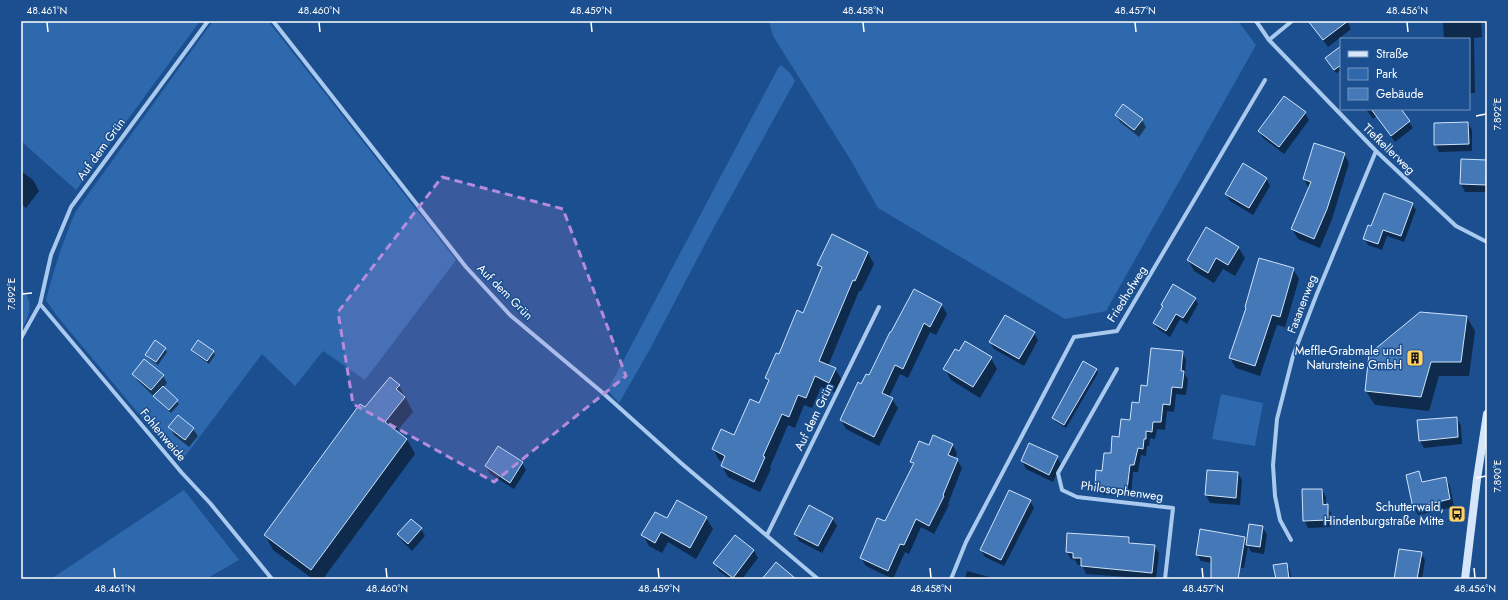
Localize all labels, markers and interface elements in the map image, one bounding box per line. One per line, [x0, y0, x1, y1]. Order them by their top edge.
text: 48.461°N [27, 3, 67, 18]
text: 48.460°N [298, 3, 340, 18]
text: 48.459°N [570, 3, 612, 18]
text: 48.458°N [842, 3, 884, 18]
text: 48.457°N [1114, 3, 1156, 18]
text: 48.456°N [1386, 3, 1428, 18]
legend [1340, 38, 1470, 110]
text: Straße [1376, 45, 1408, 63]
text: Park [1376, 65, 1398, 83]
text: Gebäude [1376, 85, 1423, 103]
text: 7.892°E [1490, 98, 1505, 130]
street label: Auf dem Grün [72, 114, 130, 184]
street label: Tiefkellerweg [1359, 119, 1419, 179]
street label: Auf dem Grün [473, 260, 537, 324]
street label: Friedhofweg [1103, 262, 1151, 326]
street label: Fasanenweg [1283, 272, 1321, 336]
text: 7.892°E [4, 278, 19, 310]
place label: Meffle-Grabmale und Natursteine GmbH [1295, 342, 1402, 374]
building icon: Meffle-Grabmale und Natursteine GmbH [1405, 348, 1425, 368]
street label: Auf dem Grün [790, 380, 838, 454]
street label: Fohlenweide [136, 405, 190, 465]
text: 7.890°E [1490, 460, 1505, 492]
street label: Philosophenweg [1080, 476, 1164, 506]
place label: Schutterwald, Hindenburgstraße Mitte [1324, 498, 1444, 530]
bus stop icon: Schutterwald, Hindenburgstraße Mitte [1447, 504, 1467, 524]
text: 48.461°N [95, 581, 135, 596]
text: 48.460°N [366, 581, 408, 596]
text: 48.459°N [638, 581, 680, 596]
text: 48.458°N [910, 581, 952, 596]
text: 48.457°N [1182, 581, 1224, 596]
text: 48.456°N [1454, 581, 1496, 596]

